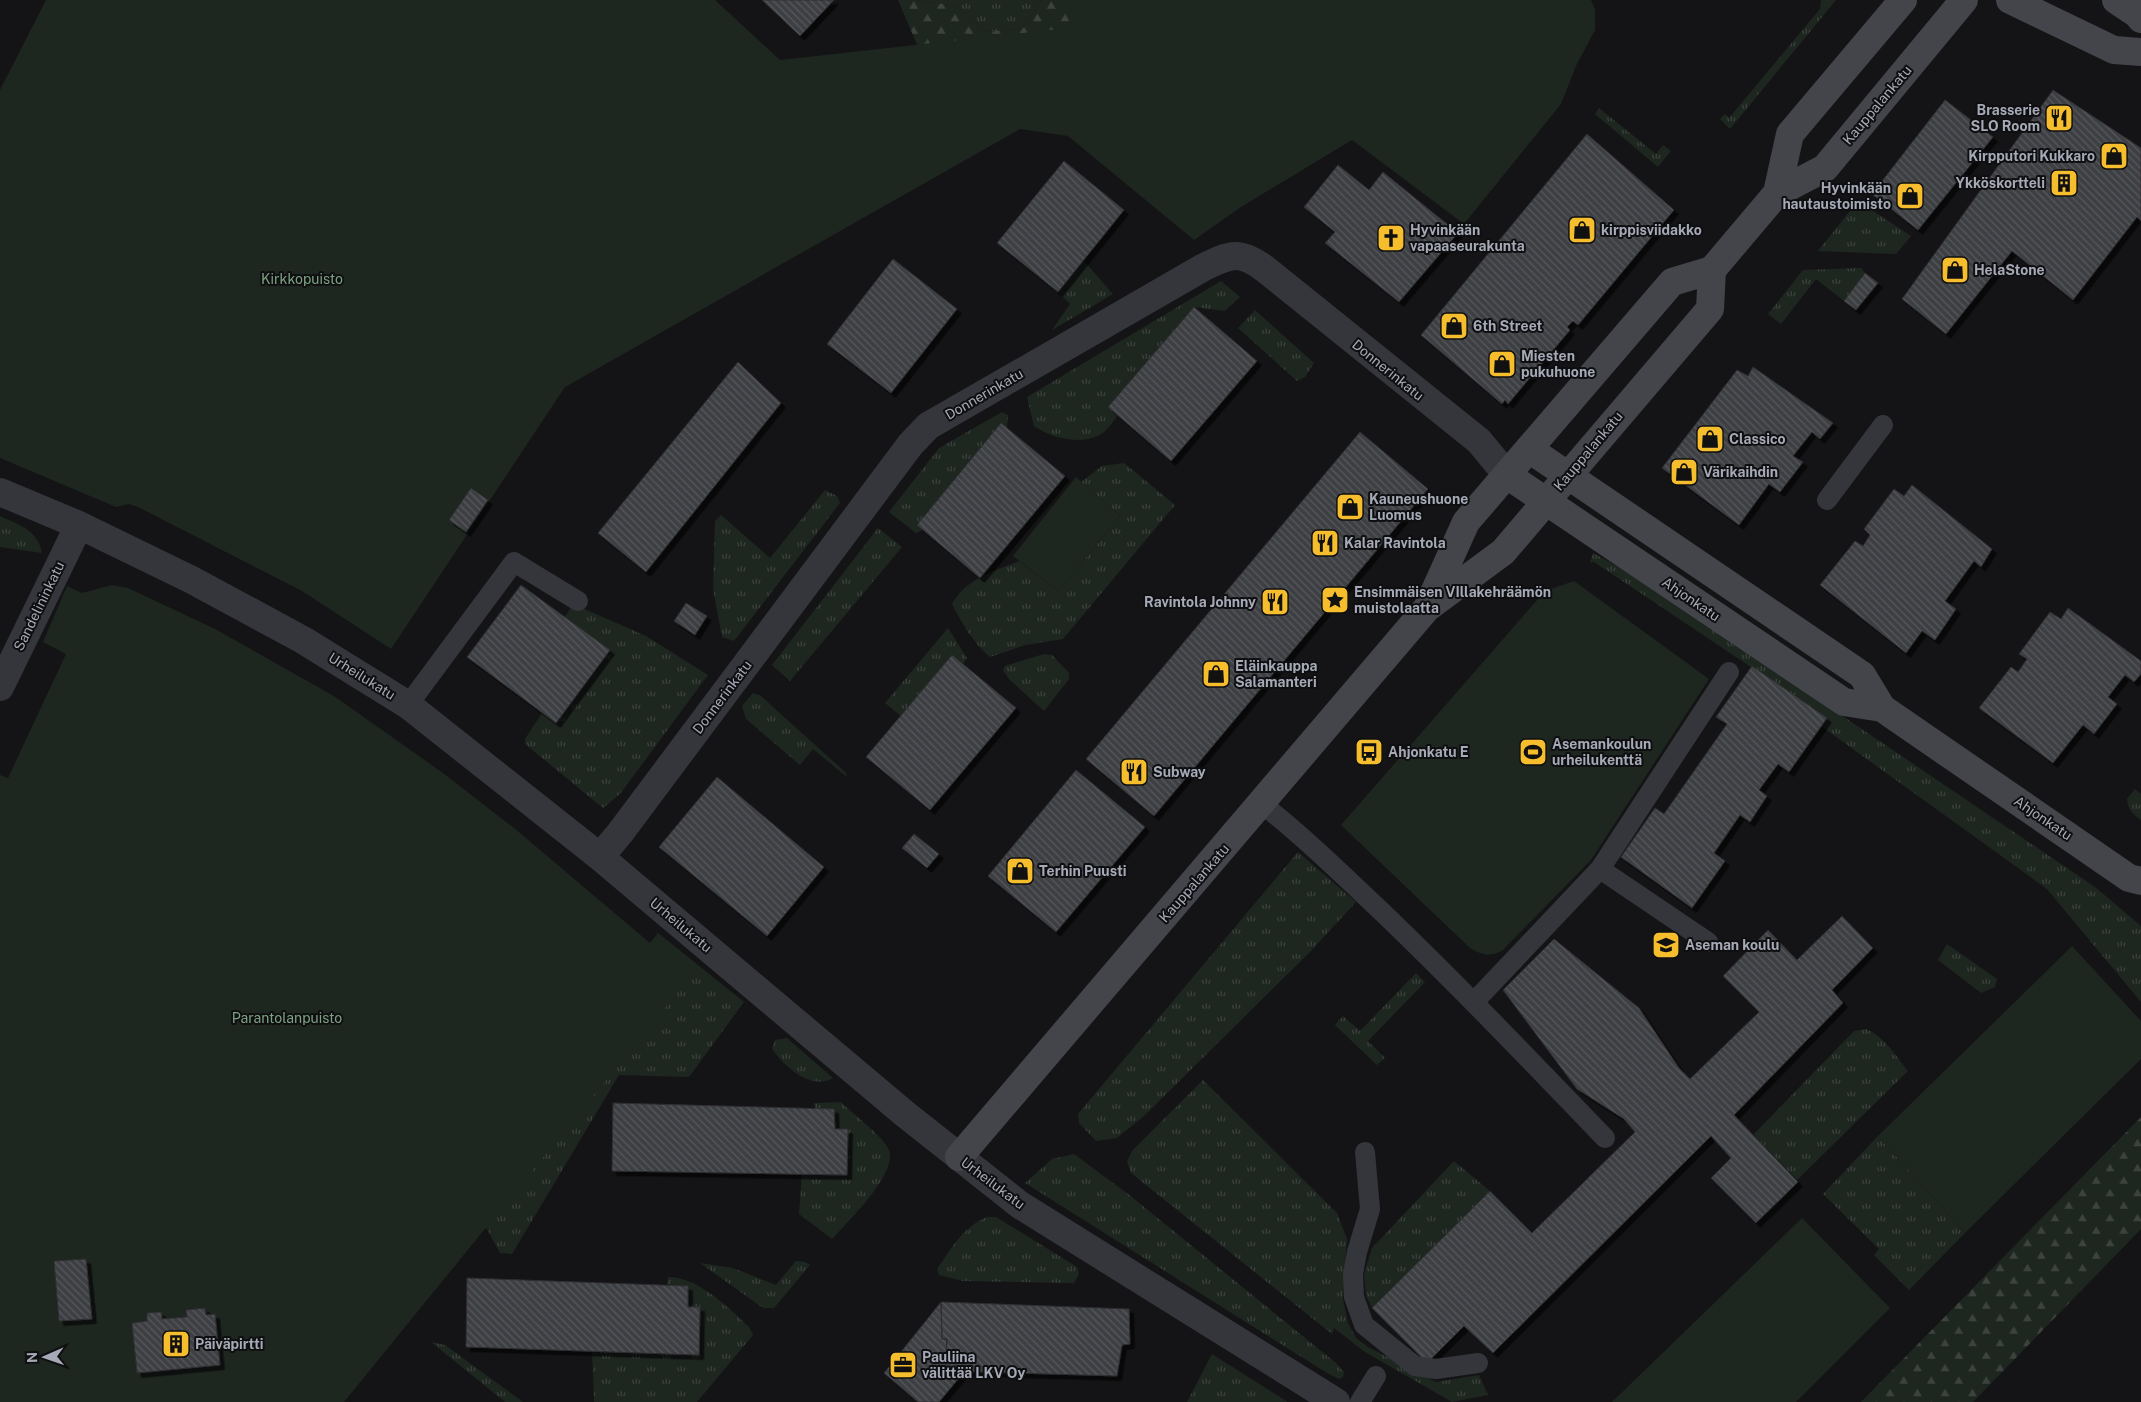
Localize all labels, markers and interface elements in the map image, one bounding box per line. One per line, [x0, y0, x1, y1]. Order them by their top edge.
street label: Kauppalankatu [1839, 62, 1915, 148]
place label: Brasserie SLO Room [1971, 102, 2040, 134]
restaurant icon: Brasserie SLO Room [2044, 103, 2074, 133]
shop icon: Kirpputori Kukkaro [2099, 141, 2129, 171]
place label: Kirpputori Kukkaro [1968, 148, 2095, 164]
building icon: Ykköskortteli [2049, 168, 2079, 198]
place label: Ykköskortteli [1956, 175, 2045, 191]
place label: Hyvinkään hautaustoimisto [1782, 180, 1891, 212]
shop icon: Hyvinkään hautaustoimisto [1895, 181, 1925, 211]
shop icon: kirppisviidakko [1567, 215, 1597, 245]
place label: Hyvinkään vapaaseurakunta [1410, 222, 1525, 254]
place label: kirppisviidakko [1601, 222, 1702, 238]
church icon: Hyvinkään vapaaseurakunta [1376, 223, 1406, 253]
shop icon: HelaStone [1940, 255, 1970, 285]
place label: HelaStone [1974, 262, 2045, 278]
park label: Kirkkopuisto [261, 271, 343, 287]
shop icon: 6th Street [1439, 311, 1469, 341]
place label: 6th Street [1473, 318, 1543, 334]
street label: Donnerinkatu [1349, 336, 1427, 404]
place label: Miesten pukuhuone [1521, 348, 1595, 380]
shop icon: Miesten pukuhuone [1487, 349, 1517, 379]
street label: Donnerinkatu [942, 365, 1026, 423]
street label: Kauppalankatu [1550, 408, 1626, 494]
shop icon: Classico [1695, 424, 1725, 454]
place label: Classico [1729, 431, 1786, 447]
shop icon: Värikaihdin [1669, 457, 1699, 487]
place label: Värikaihdin [1703, 464, 1778, 480]
place label: Kauneushuone Luomus [1369, 491, 1468, 523]
shop icon: Kauneushuone Luomus [1335, 492, 1365, 522]
restaurant icon: Kalar Ravintola [1310, 528, 1340, 558]
place label: Kalar Ravintola [1344, 535, 1446, 551]
street label: Sandelininkatu [10, 559, 68, 653]
street label: Ahjonkatu [1659, 574, 1723, 624]
place label: Ensimmäisen VIllakehräämön muistolaatta [1354, 584, 1551, 616]
place icon: Ensimmäisen VIllakehräämön muistolaatta [1320, 585, 1350, 615]
restaurant icon: Ravintola Johnny [1260, 587, 1290, 617]
place label: Ravintola Johnny [1144, 594, 1256, 610]
street label: Urheilukatu [326, 649, 398, 703]
street label: Donnerinkatu [689, 657, 755, 737]
place label: Eläinkauppa Salamanteri [1235, 658, 1317, 690]
shop icon: Eläinkauppa Salamanteri [1201, 659, 1231, 689]
place label: Asemankoulun urheilukenttä [1552, 736, 1651, 768]
bus stop icon: Ahjonkatu E [1354, 737, 1384, 767]
sports icon: Asemankoulun urheilukenttä [1518, 737, 1548, 767]
place label: Ahjonkatu E [1388, 744, 1469, 760]
restaurant icon: Subway [1119, 757, 1149, 787]
place label: Subway [1153, 764, 1206, 780]
street label: Ahjonkatu [2011, 793, 2075, 843]
street label: Kauppalankatu [1156, 841, 1232, 925]
shop icon: Terhin Puusti [1005, 856, 1035, 886]
place label: Terhin Puusti [1039, 863, 1127, 879]
street label: Urheilukatu [647, 895, 715, 955]
school or university icon: Aseman koulu [1651, 930, 1681, 960]
place label: Aseman koulu [1685, 937, 1779, 953]
park label: Parantolanpuisto [232, 1010, 342, 1026]
street label: Urheilukatu [958, 1154, 1028, 1212]
building icon: Päiväpirtti [161, 1329, 191, 1359]
north arrow [20, 1332, 70, 1382]
place label: Päiväpirtti [195, 1336, 263, 1352]
place label: Pauliina välittää LKV Oy [922, 1349, 1025, 1381]
office icon: Pauliina välittää LKV Oy [888, 1350, 918, 1380]
text: N [24, 1352, 40, 1363]

